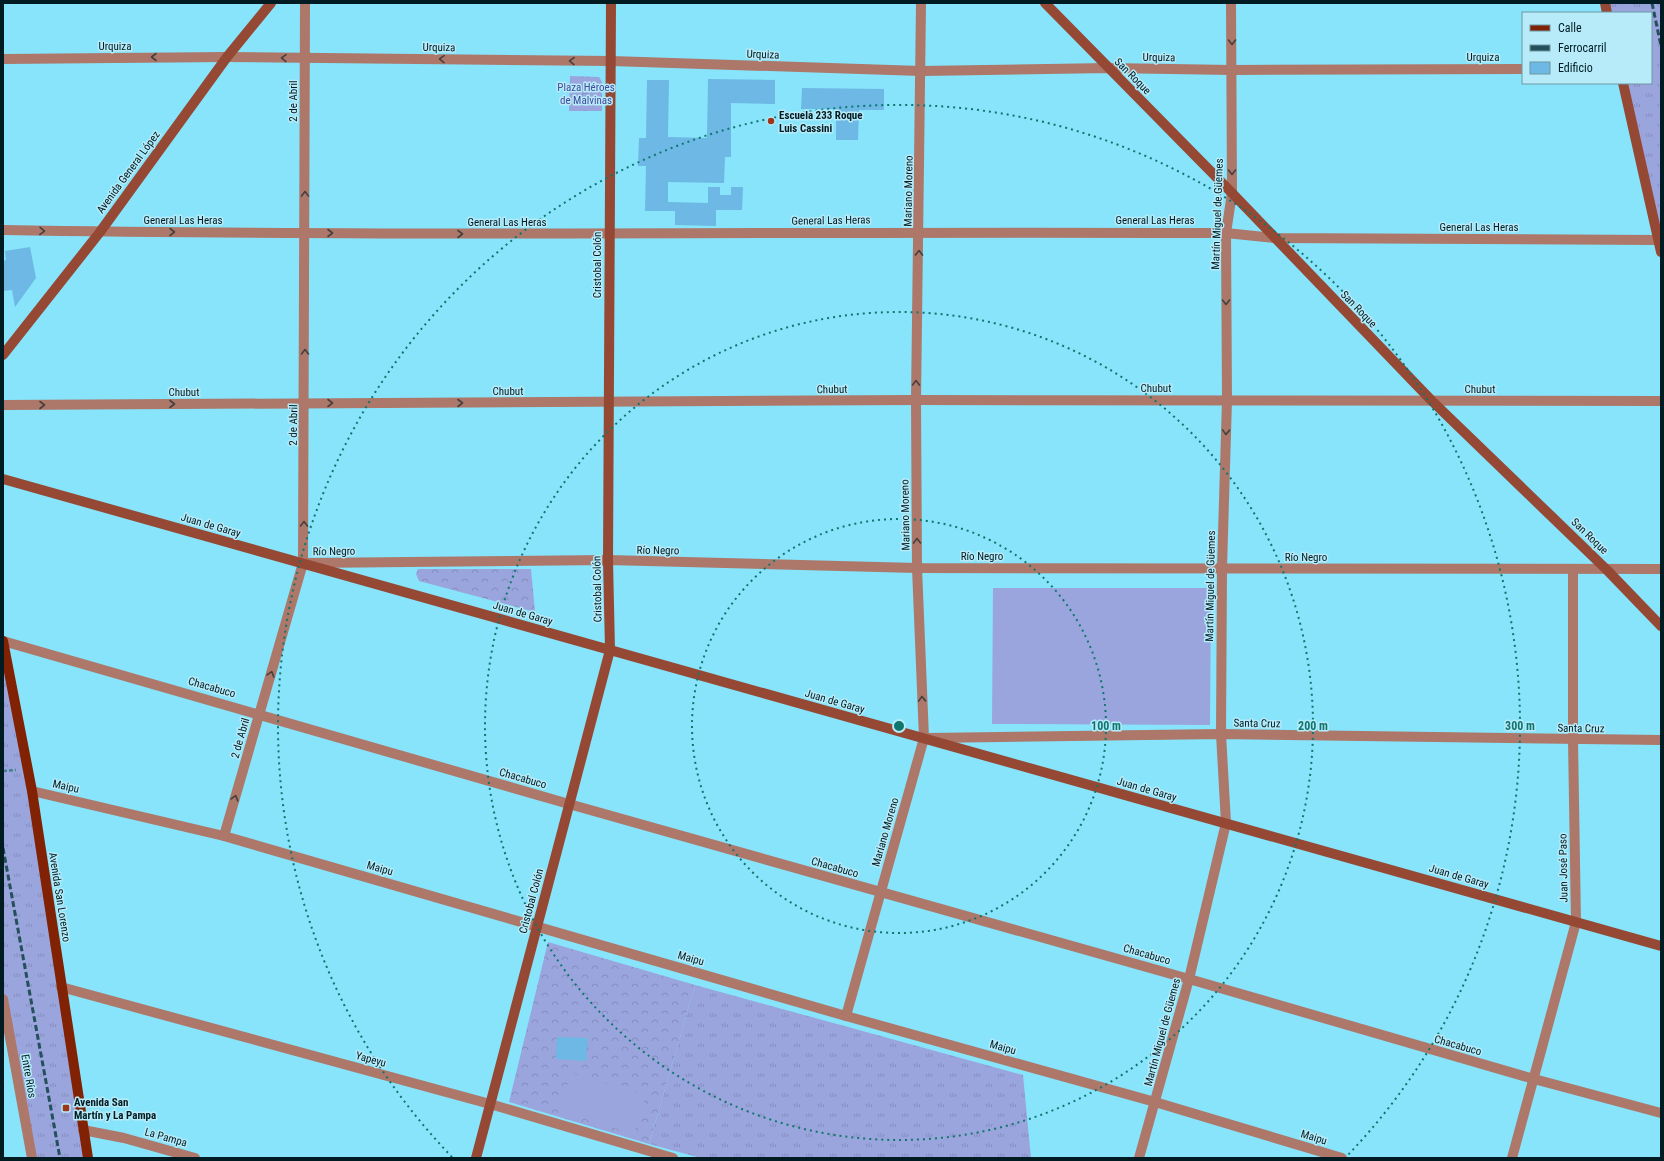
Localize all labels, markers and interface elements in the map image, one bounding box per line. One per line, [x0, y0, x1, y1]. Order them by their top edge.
legend [1522, 12, 1652, 84]
text: Calle [1558, 21, 1582, 35]
one-way arrow [1228, 39, 1236, 45]
street label: Urquiza [99, 40, 131, 53]
street label: Urquiza [422, 41, 456, 54]
text: Ferrocarril [1558, 41, 1607, 55]
street label: Urquiza [746, 47, 780, 62]
street label: Urquiza [1142, 51, 1176, 64]
street label: Urquiza [1467, 51, 1499, 64]
one-way arrow [151, 53, 157, 62]
one-way arrow [281, 54, 287, 62]
one-way arrow [439, 55, 445, 64]
street label: San Roque [1112, 55, 1154, 97]
one-way arrow [569, 57, 575, 65]
text: Edificio [1558, 61, 1593, 75]
street label: 2 de Abril [287, 80, 300, 122]
park label: Plaza Héroes de Malvinas [557, 81, 615, 107]
place label: Escuela 233 Roque Luis Cassini [779, 109, 863, 135]
marker: Escuela 233 Roque Luis Cassini [766, 116, 776, 126]
street label: Avenida General López [94, 128, 163, 216]
street label: Mariano Moreno [901, 155, 916, 227]
street label: Martín Miguel de Güemes [1209, 158, 1226, 270]
one-way arrow [1228, 169, 1236, 175]
one-way arrow [301, 191, 309, 197]
street label: General Las Heras [791, 213, 871, 228]
street label: General Las Heras [143, 214, 223, 227]
street label: General Las Heras [1115, 214, 1195, 227]
street label: General Las Heras [467, 216, 547, 229]
street label: General Las Heras [1439, 221, 1519, 234]
one-way arrow [39, 227, 45, 235]
one-way arrow [169, 228, 175, 236]
one-way arrow [327, 229, 333, 237]
one-way arrow [457, 230, 463, 238]
street label: Cristobal Colón [591, 232, 604, 298]
one-way arrow [915, 250, 923, 256]
street label: San Roque [1338, 288, 1379, 330]
one-way arrow [1222, 299, 1230, 305]
one-way arrow [301, 349, 309, 355]
one-way arrow [912, 380, 920, 386]
street label: Chubut [1141, 382, 1171, 395]
street label: Chubut [816, 383, 848, 396]
street label: Chubut [1465, 383, 1495, 396]
street label: Chubut [493, 385, 523, 398]
street label: Chubut [169, 386, 199, 399]
one-way arrow [327, 399, 333, 407]
one-way arrow [457, 399, 463, 407]
one-way arrow [169, 400, 175, 408]
one-way arrow [39, 401, 45, 409]
street label: 2 de Abril [287, 404, 300, 446]
one-way arrow [1221, 429, 1230, 435]
street label: Mariano Moreno [898, 479, 913, 551]
street label: Juan de Garay [179, 511, 243, 540]
street label: San Roque [1569, 516, 1611, 557]
one-way arrow [300, 521, 308, 527]
street label: Martín Miguel de Güemes [1203, 530, 1218, 642]
one-way arrow [913, 538, 921, 544]
street label: Río Negro [637, 544, 680, 557]
street label: Río Negro [313, 545, 356, 558]
street label: Río Negro [961, 550, 1004, 563]
street label: Río Negro [1285, 551, 1328, 564]
street label: Cristobal Colón [590, 556, 605, 622]
street label: Juan de Garay [491, 599, 555, 628]
one-way arrow [266, 670, 275, 677]
street label: Chacabuco [187, 675, 237, 701]
street label: Juan de Garay [803, 687, 867, 716]
one-way arrow [918, 696, 927, 702]
street label: 2 de Abril [229, 717, 252, 760]
street label: Santa Cruz [1233, 717, 1281, 730]
centre of rings [892, 719, 906, 733]
text: 100 m [1091, 719, 1121, 733]
text: 200 m [1298, 719, 1328, 733]
text: 300 m [1505, 719, 1535, 733]
street label: Santa Cruz [1557, 722, 1605, 735]
street label: Chacabuco [498, 766, 548, 792]
street label: Juan de Garay [1115, 775, 1179, 804]
street label: Maipu [51, 777, 80, 796]
one-way arrow [230, 795, 239, 802]
street label: Mariano Moreno [869, 796, 902, 868]
street label: Juan José Paso [1556, 833, 1571, 903]
street label: Avenida San Lorenzo [46, 851, 73, 943]
street label: Chacabuco [810, 855, 860, 881]
street label: Maipu [365, 859, 395, 878]
street label: Juan de Garay [1427, 862, 1491, 891]
street label: Cristobal Colón [517, 867, 546, 935]
street label: Chacabuco [1122, 942, 1172, 968]
street label: Maipu [676, 949, 706, 968]
street label: Martín Miguel de Güemes [1142, 977, 1183, 1088]
street label: Chacabuco [1433, 1033, 1483, 1059]
street label: Maipu [988, 1038, 1018, 1057]
street label: Yapeyu [354, 1049, 388, 1070]
street label: Entre Ríos [18, 1053, 39, 1099]
place label: Avenida San Martín y La Pampa [74, 1096, 156, 1122]
marker: Avenida San Martín y La Pampa [61, 1103, 71, 1113]
street label: La Pampa [143, 1125, 188, 1150]
street label: Maipu [1299, 1127, 1329, 1148]

